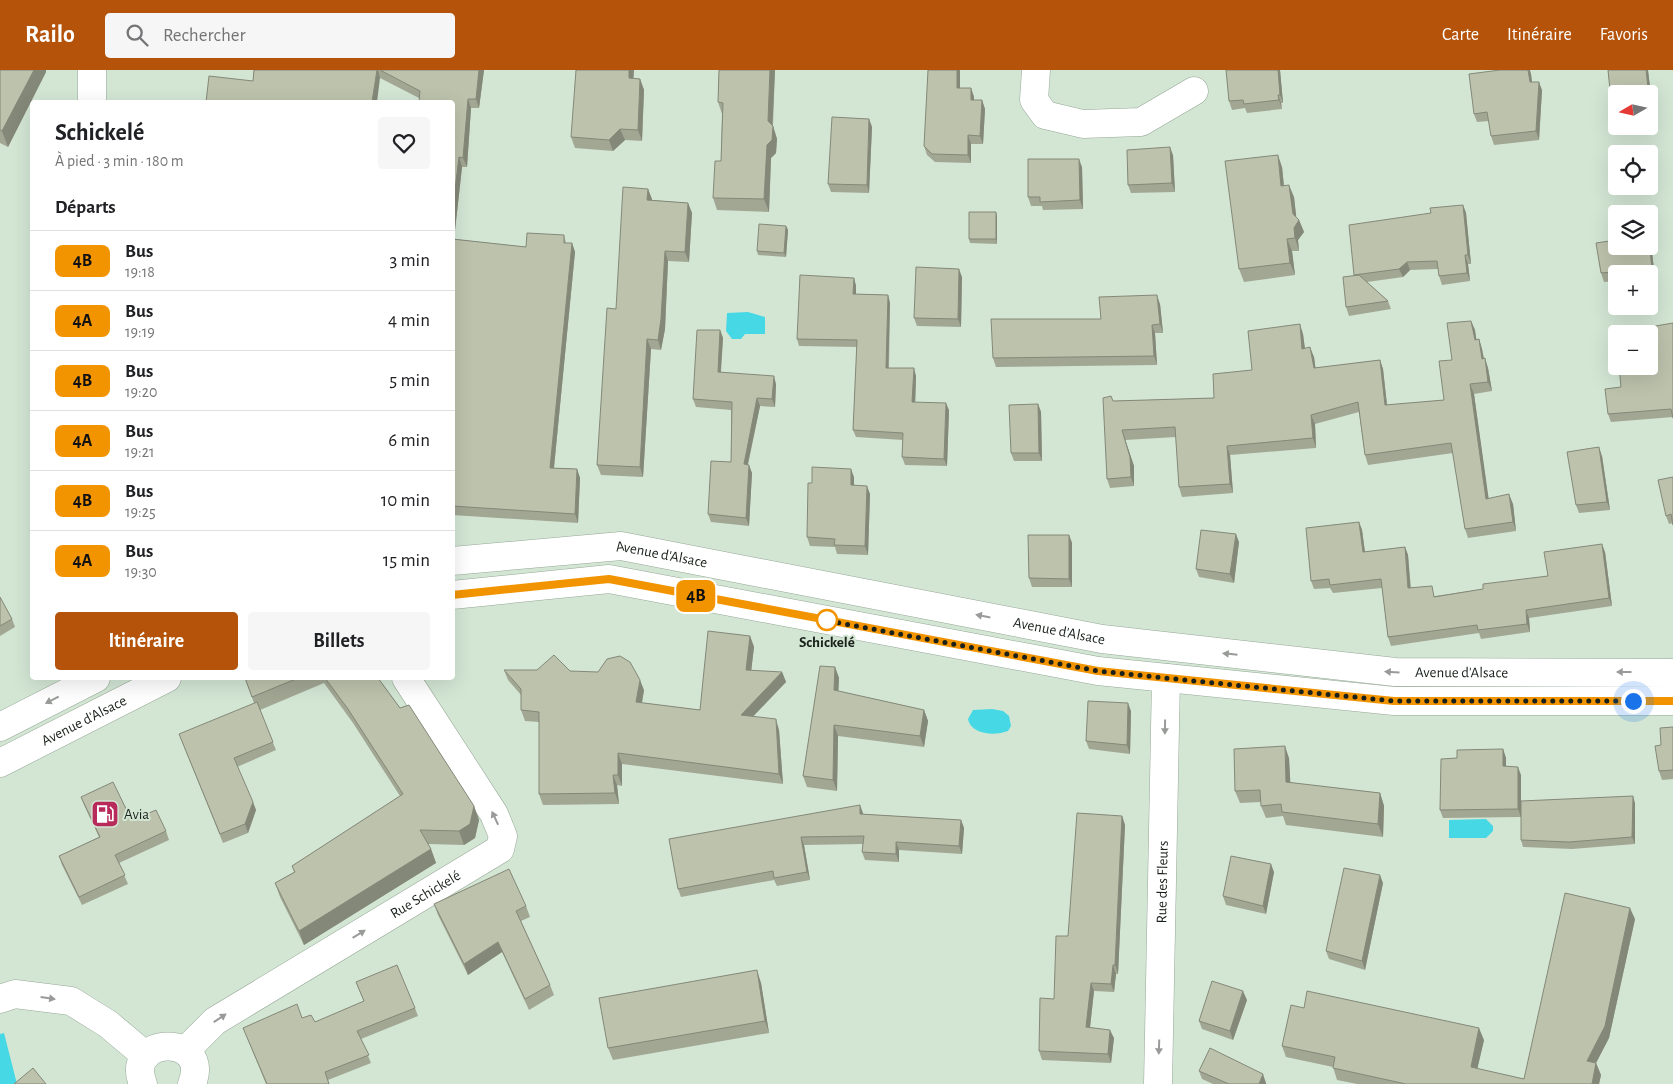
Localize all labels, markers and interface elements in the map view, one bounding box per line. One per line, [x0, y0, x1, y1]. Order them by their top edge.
search box [105, 13, 455, 58]
icon: search [123, 21, 151, 49]
text: Railo [25, 23, 75, 47]
text: Rechercher [163, 26, 246, 45]
text: Carte [1442, 26, 1479, 44]
text: Itinéraire [1507, 26, 1572, 44]
text: Favoris [1600, 26, 1648, 44]
north arrow [1608, 85, 1658, 135]
map controls [1608, 85, 1658, 375]
button: heart [378, 117, 430, 169]
text: Schickelé [55, 121, 144, 145]
button: locate [1608, 145, 1658, 195]
text: À pied · 3 min · 180 m [55, 153, 184, 169]
text: Départs [55, 198, 116, 217]
button: layers [1608, 205, 1658, 255]
text: Bus [125, 242, 153, 261]
text: 3 min [389, 251, 430, 270]
text: 4B [73, 252, 92, 270]
text: 19:18 [125, 264, 155, 280]
button: + [1608, 265, 1658, 315]
text: Bus [125, 302, 153, 321]
text: 4 min [388, 311, 430, 330]
text: 4A [73, 312, 92, 330]
text: 19:19 [125, 324, 155, 340]
button: − [1608, 325, 1658, 375]
text: Bus [125, 362, 153, 381]
text: 5 min [389, 371, 430, 390]
text: 4B [73, 372, 92, 390]
text: 19:20 [125, 384, 157, 400]
text: Bus [125, 422, 153, 441]
text: 6 min [388, 431, 430, 450]
text: 4A [73, 432, 92, 450]
text: 19:21 [125, 444, 154, 460]
text: Bus [125, 482, 153, 501]
text: 10 min [381, 491, 430, 510]
text: 4B [73, 492, 92, 510]
text: 19:25 [125, 504, 156, 520]
street label: Avenue d'Alsace [615, 539, 709, 571]
text: Bus [125, 542, 153, 561]
text: 15 min [383, 551, 430, 570]
text: 4A [73, 552, 92, 570]
text: 19:30 [125, 564, 157, 580]
line badge: 4B [674, 580, 718, 612]
text: 4B [686, 587, 706, 605]
marker: Schickelé [816, 609, 838, 631]
button: Itinéraire [55, 612, 238, 670]
button: Billets [248, 612, 430, 670]
one-way arrow [975, 612, 991, 620]
street label: Avenue d'Alsace [1012, 615, 1106, 647]
place label: Schickelé [799, 635, 855, 650]
one-way arrow [1222, 650, 1238, 658]
street label: Avenue d'Alsace [1415, 665, 1508, 680]
one-way arrow [1384, 667, 1400, 675]
one-way arrow [1616, 668, 1632, 676]
your location [1621, 689, 1646, 714]
street label: Avenue d'Alsace [39, 693, 129, 749]
one-way arrow [45, 696, 60, 704]
one-way arrow [1161, 719, 1169, 735]
fuel station icon: Avia [90, 799, 120, 829]
place label: Avia [124, 807, 149, 822]
one-way arrow [491, 811, 499, 825]
street label: Rue des Fleurs [1154, 840, 1171, 924]
street label: Rue Schickelé [388, 868, 463, 921]
one-way arrow [353, 929, 366, 938]
one-way arrow [40, 994, 56, 1002]
one-way arrow [214, 1013, 227, 1023]
one-way arrow [1155, 1039, 1163, 1055]

